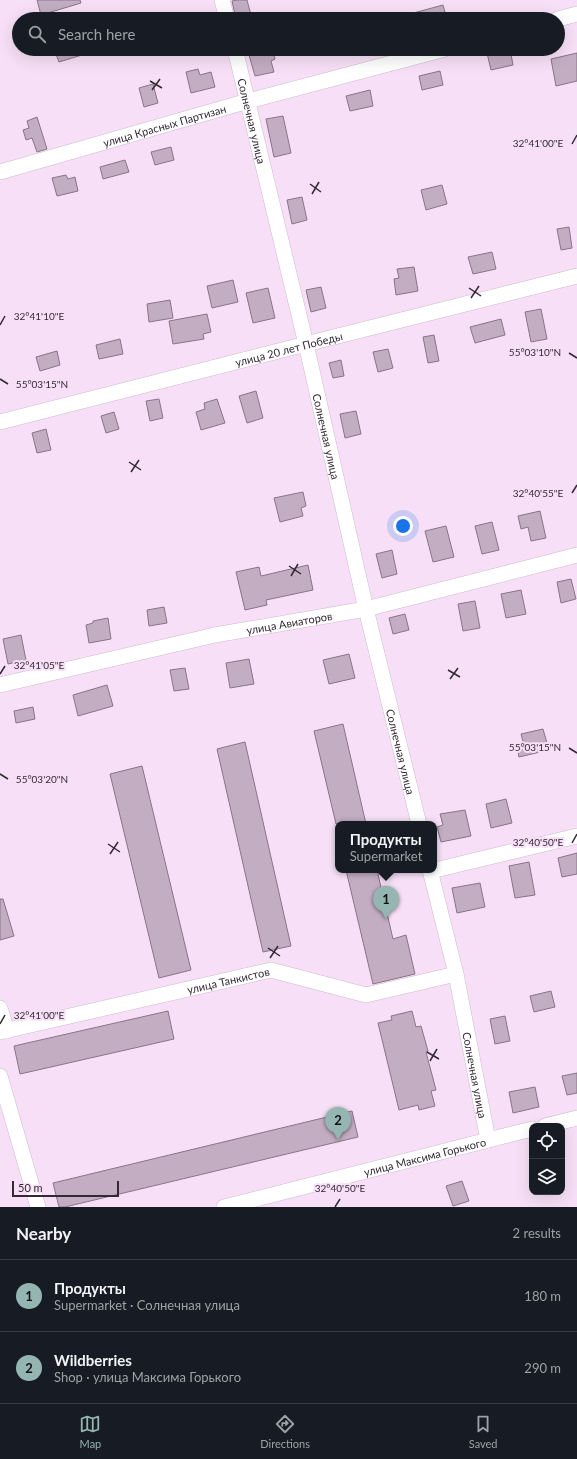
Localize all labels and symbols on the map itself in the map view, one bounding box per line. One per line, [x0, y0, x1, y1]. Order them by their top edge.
street label: Солнечная улица [236, 77, 269, 165]
street label: улица Красных Партизан [101, 101, 227, 149]
text: 32°41'00"E [513, 137, 563, 149]
text: 32°41'10"E [14, 310, 64, 322]
street label: улица 20 лет Победы [234, 329, 344, 368]
text: 55°03'10"N [509, 346, 561, 358]
text: 55°03'15"N [16, 378, 68, 390]
street label: Солнечная улица [311, 392, 343, 480]
text: 32°40'55"E [513, 487, 563, 499]
your location [393, 516, 413, 536]
street label: улица Авиаторов [245, 608, 333, 636]
text: 32°41'05"E [14, 659, 64, 671]
street label: Солнечная улица [384, 708, 418, 796]
text: 55°03'15"N [509, 741, 561, 753]
text: 55°03'20"N [16, 773, 68, 785]
text: 32°40'50"E [513, 836, 563, 848]
pin: 1 [373, 886, 399, 919]
street label: улица Танкистов [186, 964, 271, 996]
text: 32°41'00"E [14, 1009, 64, 1021]
street label: Солнечная улица [461, 1031, 490, 1119]
pin: 2 [325, 1107, 351, 1140]
street label: улица Максима Горького [362, 1134, 487, 1178]
scale bar [12, 1179, 119, 1198]
text: 32°40'50"E [315, 1182, 365, 1194]

